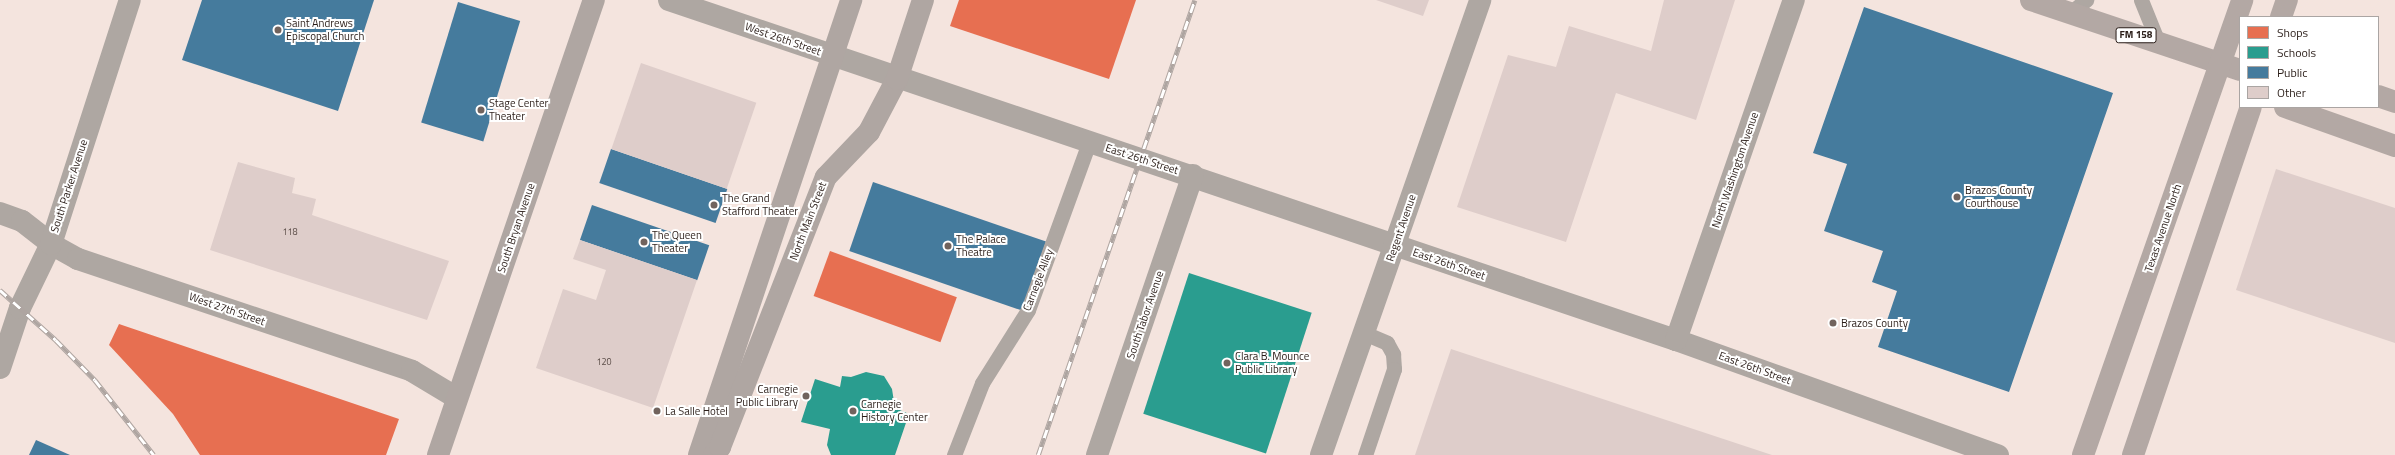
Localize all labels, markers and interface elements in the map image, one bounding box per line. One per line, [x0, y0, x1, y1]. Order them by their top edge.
legend [2239, 16, 2379, 108]
place label: Saint Andrews Episcopal Church [286, 17, 364, 43]
street label: West 26th Street [743, 20, 823, 58]
text: Shops [2277, 23, 2308, 42]
marker: Saint Andrews Episcopal Church [273, 25, 283, 35]
road number: FM 158 [2115, 27, 2157, 43]
text: Schools [2277, 43, 2316, 62]
text: Public [2277, 63, 2307, 82]
text: Other [2277, 83, 2306, 102]
place label: Stage Center Theater [489, 97, 548, 123]
marker: Stage Center Theater [476, 105, 486, 115]
street label: North Washington Avenue [1709, 110, 1761, 230]
street label: South Parker Avenue [48, 138, 90, 234]
street label: East 26th Street [1104, 141, 1180, 177]
street label: North Main Street [787, 180, 829, 262]
street label: South Bryan Avenue [494, 181, 538, 275]
street label: Texas Avenue North [2142, 182, 2184, 274]
place label: Brazos County Courthouse [1965, 184, 2032, 210]
place label: The Grand Stafford Theater [722, 192, 798, 218]
marker: Brazos County Courthouse [1952, 192, 1962, 202]
street label: Regent Avenue [1383, 193, 1419, 263]
marker: The Grand Stafford Theater [709, 200, 719, 210]
house number: 118 [282, 227, 298, 237]
place label: The Queen Theater [652, 229, 702, 255]
place label: The Palace Theatre [956, 233, 1006, 259]
marker: The Queen Theater [639, 237, 649, 247]
marker: The Palace Theatre [943, 241, 953, 251]
street label: East 26th Street [1411, 245, 1487, 283]
street label: Carnegie Alley [1020, 247, 1056, 313]
street label: South Tabor Avenue [1124, 269, 1166, 361]
street label: West 27th Street [187, 290, 267, 328]
place label: Brazos County [1841, 316, 1908, 330]
marker: Brazos County [1828, 318, 1838, 328]
street label: East 26th Street [1717, 349, 1793, 387]
place label: Clara B. Mounce Public Library [1235, 350, 1309, 376]
house number: 120 [596, 357, 612, 367]
marker: Clara B. Mounce Public Library [1222, 358, 1232, 368]
place label: Carnegie Public Library [736, 383, 798, 409]
marker: Carnegie Public Library [801, 391, 811, 401]
place label: Carnegie History Center [861, 398, 928, 424]
place label: La Salle Hotel [665, 404, 728, 418]
marker: La Salle Hotel [652, 406, 662, 416]
marker: Carnegie History Center [848, 406, 858, 416]

